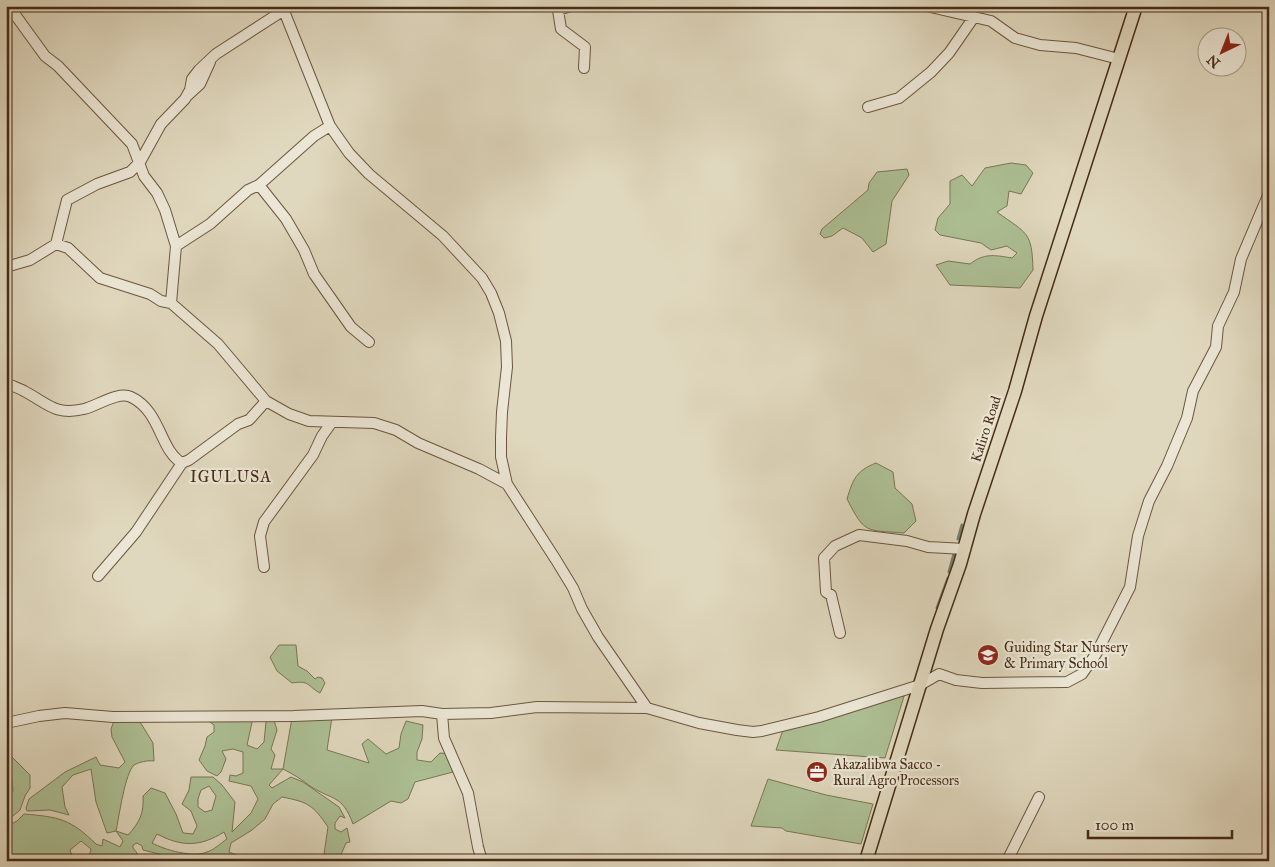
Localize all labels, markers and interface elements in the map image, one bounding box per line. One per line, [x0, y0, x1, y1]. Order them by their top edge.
north arrow [1198, 28, 1248, 78]
text: N [1203, 51, 1224, 71]
street label: Kaliro Road [967, 394, 1005, 464]
district label: IGULUSA [190, 467, 272, 486]
place label: Guiding Star Nursery & Primary School [1004, 639, 1128, 672]
school or university icon: Guiding Star Nursery & Primary School [976, 643, 1000, 667]
place label: Akazalibwa Sacco - Rural Agro Processors [832, 756, 959, 789]
office icon: Akazalibwa Sacco - Rural Agro Processors [805, 760, 829, 784]
scale bar [1088, 807, 1231, 839]
text: 100 m [1095, 816, 1135, 834]

